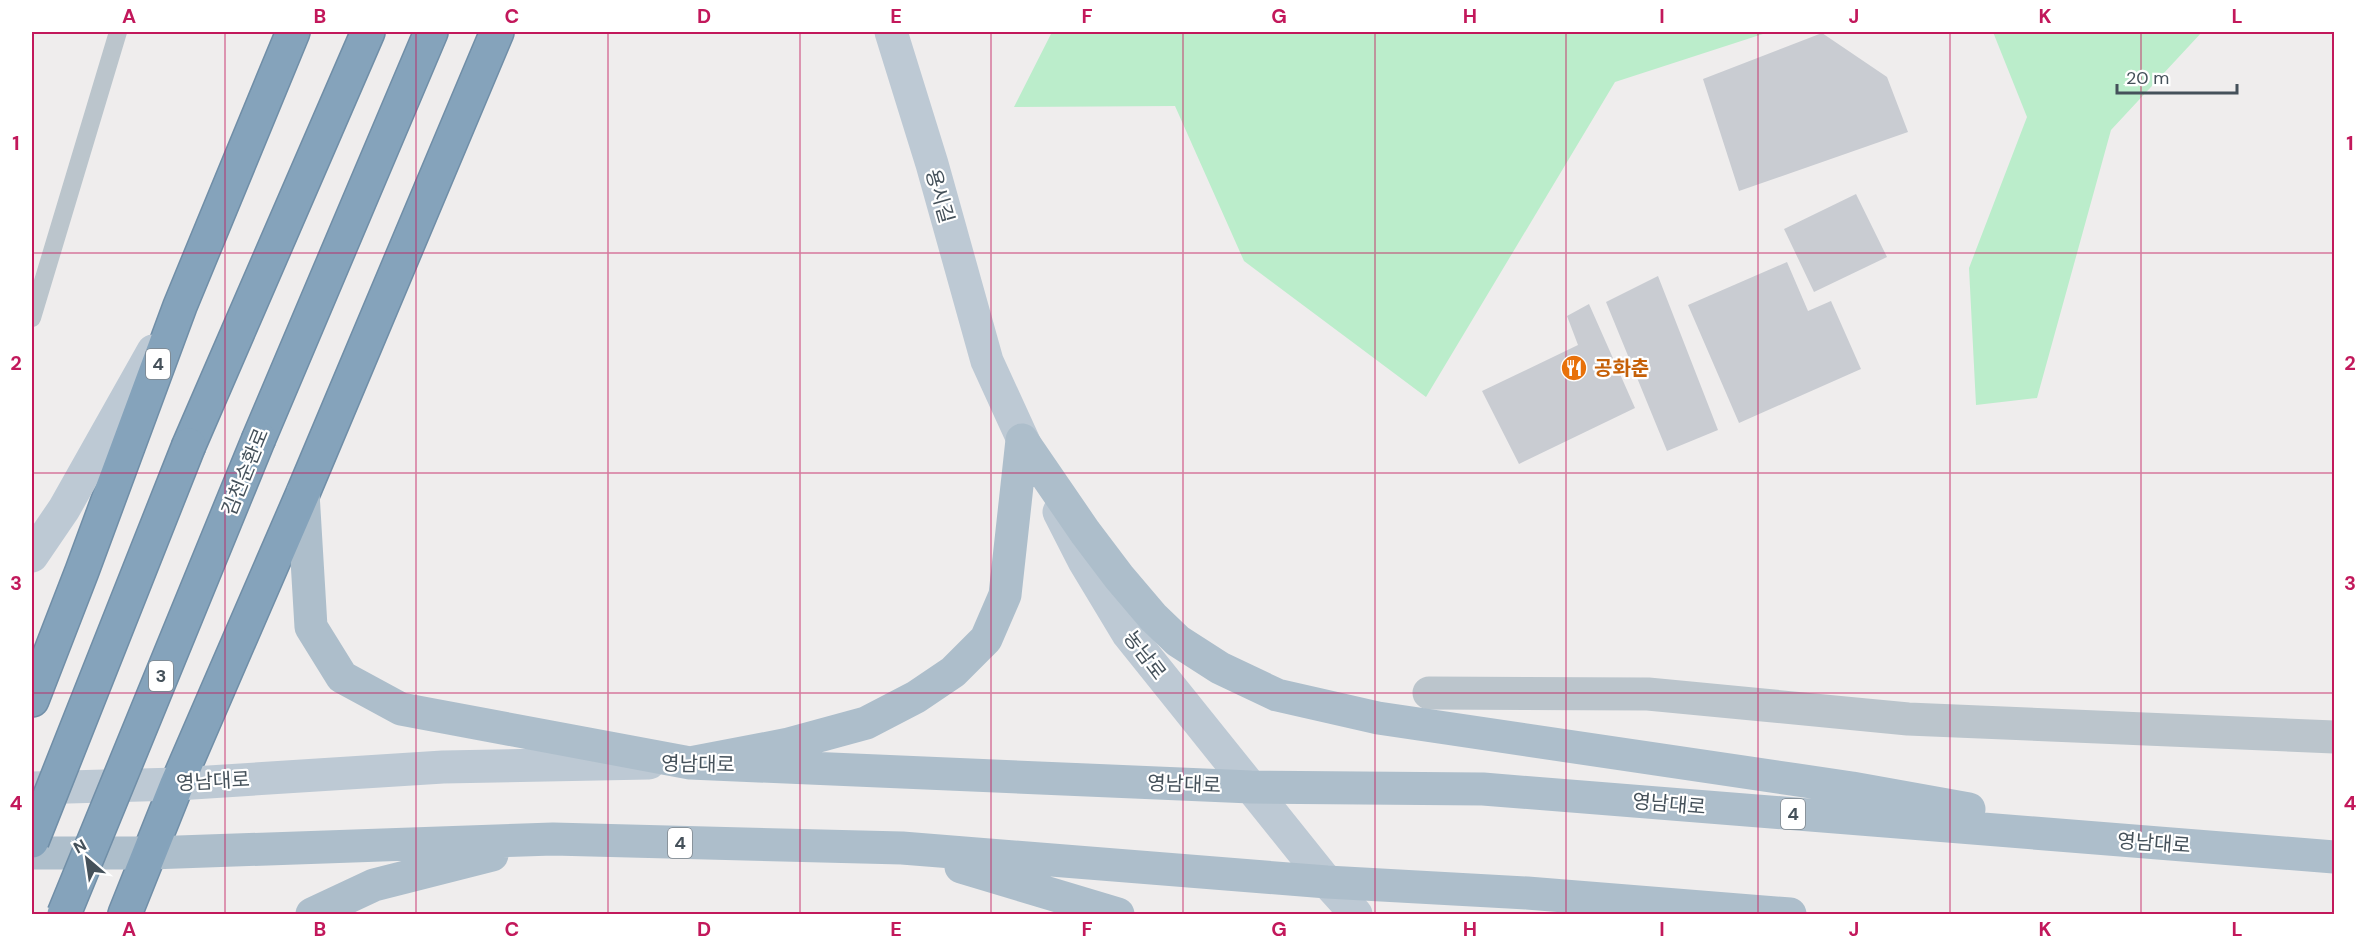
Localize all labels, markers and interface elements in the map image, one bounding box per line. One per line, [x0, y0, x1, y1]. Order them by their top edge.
text: A [122, 3, 136, 29]
text: B [314, 3, 326, 29]
text: C [505, 3, 519, 29]
text: D [697, 3, 711, 29]
text: E [890, 3, 902, 29]
text: F [1081, 3, 1093, 29]
text: G [1271, 3, 1287, 29]
text: H [1463, 3, 1477, 29]
text: I [1659, 3, 1665, 29]
text: J [1849, 3, 1859, 29]
text: K [2038, 3, 2052, 29]
text: L [2231, 3, 2243, 29]
scale bar [2117, 57, 2237, 95]
text: 20 m [2126, 66, 2169, 90]
text: 1 [12, 130, 20, 156]
text: 1 [2346, 130, 2354, 156]
street label: 용시길 [920, 166, 960, 226]
road number: 4 [146, 349, 170, 379]
text: 2 [10, 350, 22, 376]
text: 2 [2344, 350, 2356, 376]
restaurant icon: 공화춘 [1559, 353, 1589, 383]
place label: 공화춘 [1594, 355, 1649, 381]
street label: 김천순환로 [216, 424, 274, 520]
text: 3 [10, 570, 22, 596]
text: 3 [2344, 570, 2356, 596]
street label: 농남로 [1118, 625, 1172, 685]
road number: 3 [149, 661, 173, 691]
street label: 영남대로 [661, 750, 735, 778]
street label: 영남대로 [176, 766, 250, 796]
street label: 영남대로 [1147, 770, 1221, 798]
street label: 영남대로 [1631, 788, 1707, 820]
text: 4 [10, 790, 23, 816]
text: 4 [2344, 790, 2357, 816]
road number: 4 [1781, 799, 1805, 829]
street label: 영남대로 [2116, 827, 2192, 859]
road number: 4 [668, 828, 692, 858]
north arrow [57, 829, 117, 889]
text: N [70, 834, 90, 858]
text: A [122, 916, 136, 942]
text: B [314, 916, 326, 942]
text: C [505, 916, 519, 942]
text: D [697, 916, 711, 942]
text: E [890, 916, 902, 942]
text: F [1081, 916, 1093, 942]
text: G [1271, 916, 1287, 942]
text: H [1463, 916, 1477, 942]
text: I [1659, 916, 1665, 942]
text: J [1849, 916, 1859, 942]
text: K [2038, 916, 2052, 942]
text: L [2231, 916, 2243, 942]

